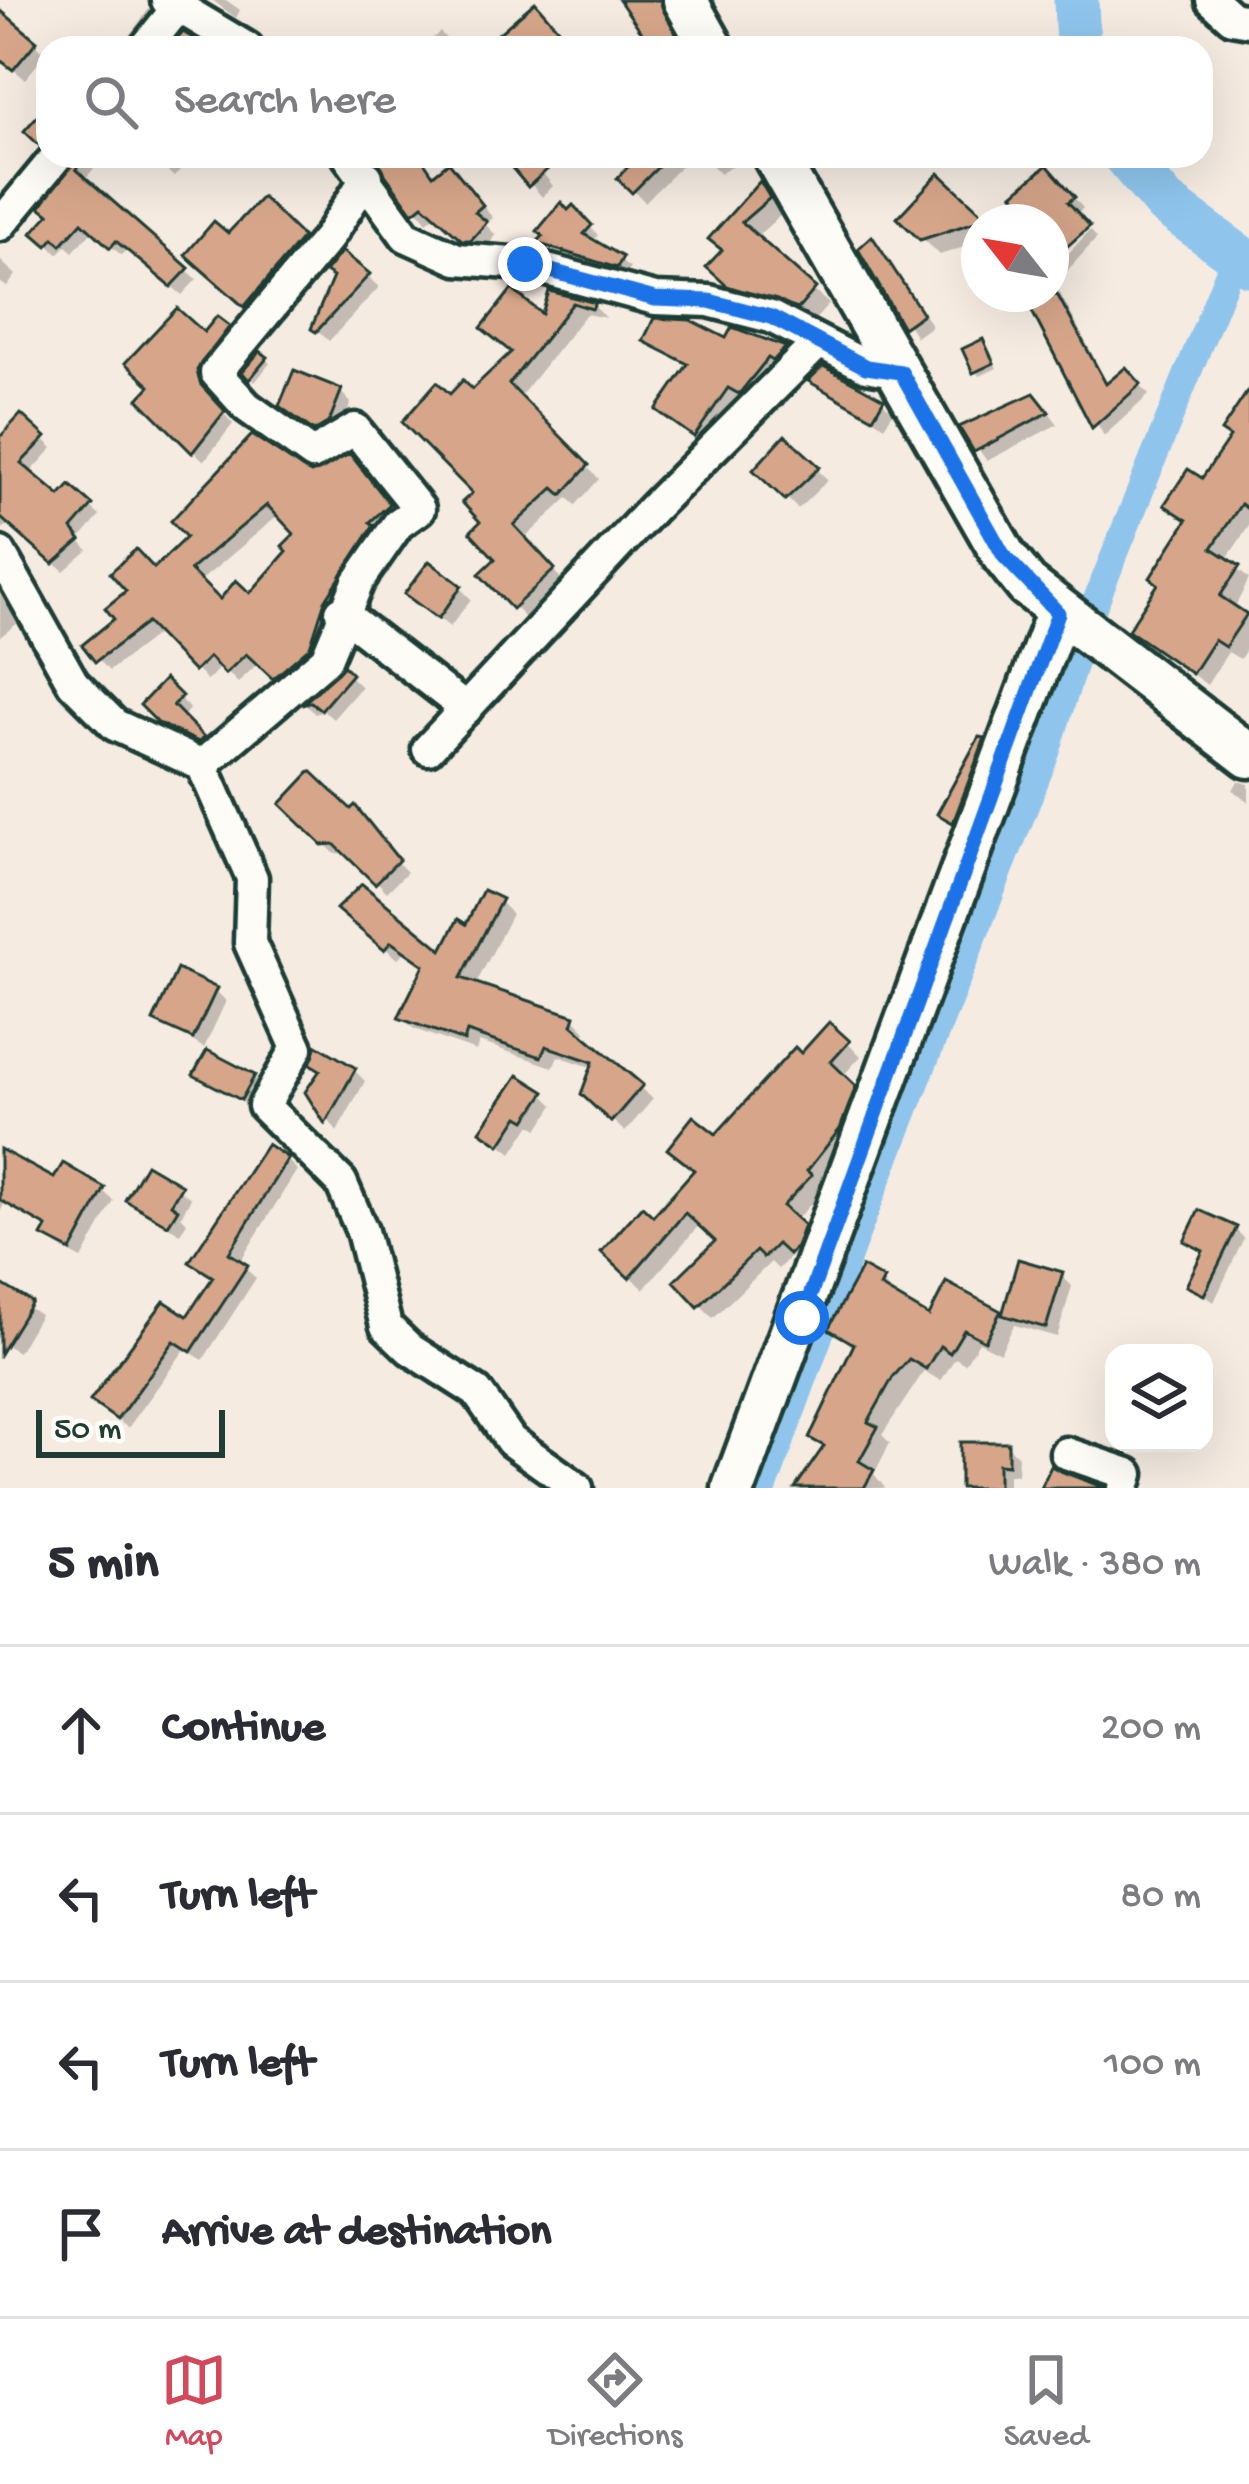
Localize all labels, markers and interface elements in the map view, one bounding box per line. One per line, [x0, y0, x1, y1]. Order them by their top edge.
search box [36, 36, 1213, 168]
icon: search [78, 69, 144, 135]
text: Search here [174, 76, 396, 129]
north arrow [961, 204, 1069, 312]
route end [498, 237, 552, 291]
route start [775, 1291, 829, 1345]
map controls [1105, 1344, 1213, 1452]
button: layers [1105, 1344, 1213, 1452]
scale bar [36, 1404, 225, 1457]
text: 50 m [54, 1412, 121, 1450]
text: 5 min [48, 1536, 158, 1596]
text: Walk · 380 m [989, 1543, 1201, 1589]
icon: ahead [48, 1697, 114, 1763]
text: Continue [162, 1703, 325, 1756]
text: 200 m [1101, 1707, 1201, 1753]
icon: left [48, 1865, 114, 1931]
text: Turn left [162, 1871, 314, 1924]
text: 80 m [1121, 1875, 1201, 1921]
icon: left [48, 2033, 114, 2099]
text: Turn left [162, 2039, 314, 2092]
text: 100 m [1104, 2043, 1201, 2089]
icon: arrive [48, 2201, 114, 2267]
text: Arrive at destination [162, 2207, 551, 2260]
tab: Map [161, 2347, 227, 2457]
tab: Directions [548, 2347, 682, 2457]
tab: Saved [1004, 2347, 1088, 2457]

